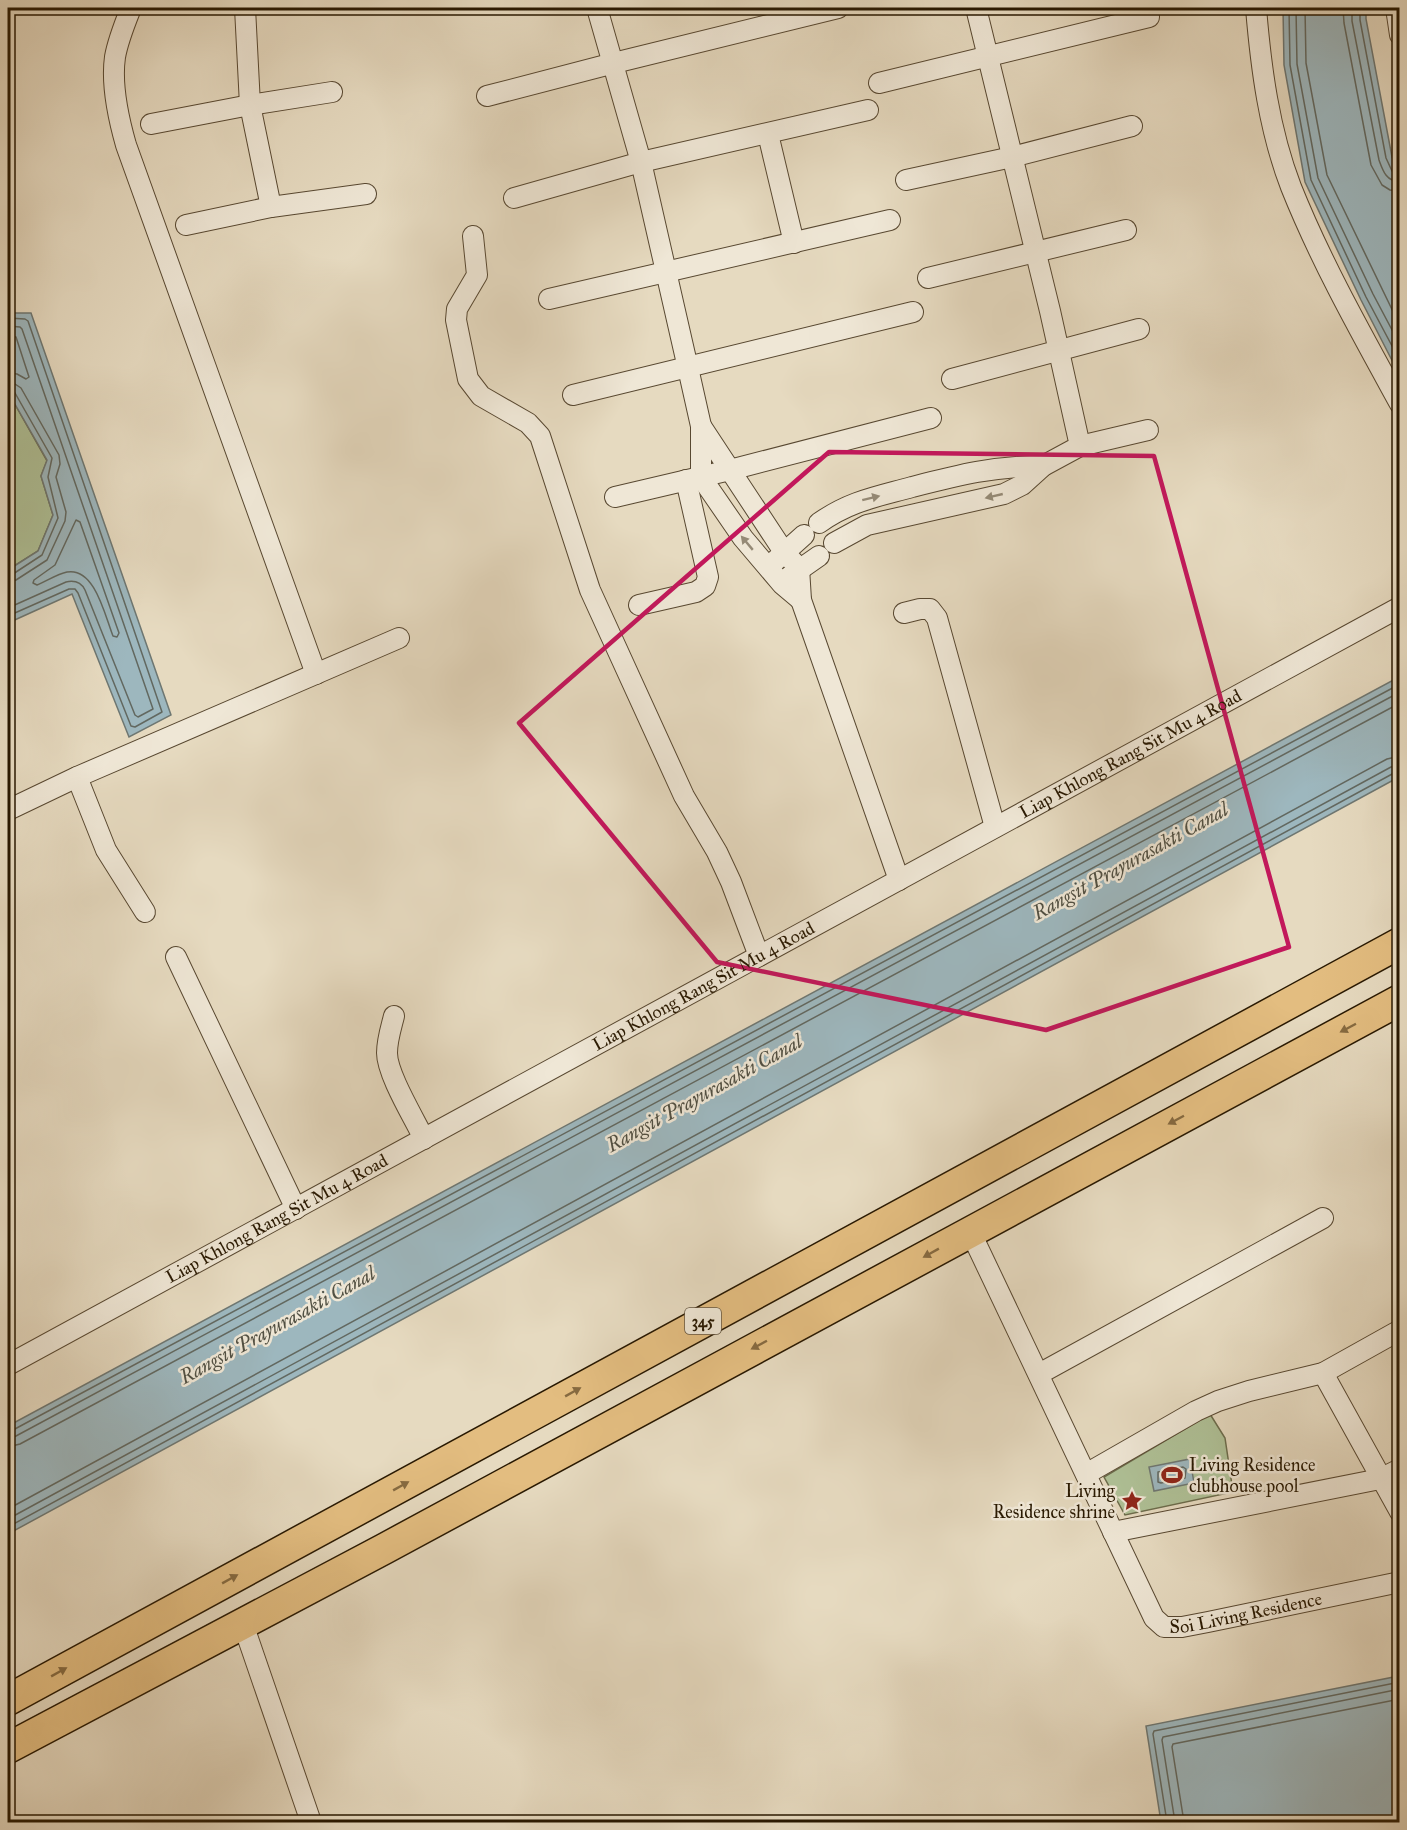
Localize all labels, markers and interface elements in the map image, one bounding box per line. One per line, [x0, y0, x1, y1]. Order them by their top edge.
one-way arrow [862, 492, 880, 502]
one-way arrow [985, 492, 1004, 502]
one-way arrow [741, 536, 754, 551]
street label: Liap Khlong Rang Sit Mu 4 Road [1015, 684, 1245, 823]
water label: Rangsit Prayurasakti Canal [1027, 796, 1234, 925]
street label: Liap Khlong Rang Sit Mu 4 Road [589, 917, 818, 1056]
one-way arrow [1339, 1023, 1356, 1033]
water label: Rangsit Prayurasakti Canal [601, 1028, 808, 1157]
one-way arrow [1167, 1115, 1184, 1125]
street label: Liap Khlong Rang Sit Mu 4 Road [162, 1149, 392, 1288]
one-way arrow [922, 1248, 939, 1258]
water label: Rangsit Prayurasakti Canal [174, 1260, 381, 1389]
road number: 345 [685, 1308, 721, 1334]
one-way arrow [750, 1340, 767, 1350]
one-way arrow [564, 1387, 581, 1397]
place label: Living Residence clubhouse pool [1189, 1454, 1316, 1497]
sports icon: Living Residence clubhouse pool [1160, 1463, 1184, 1487]
place label: Living Residence shrine [993, 1480, 1116, 1523]
one-way arrow [393, 1481, 410, 1491]
place icon: Living Residence shrine [1120, 1489, 1144, 1513]
one-way arrow [222, 1574, 239, 1584]
street label: Soi Living Residence [1169, 1588, 1324, 1638]
one-way arrow [51, 1667, 68, 1677]

